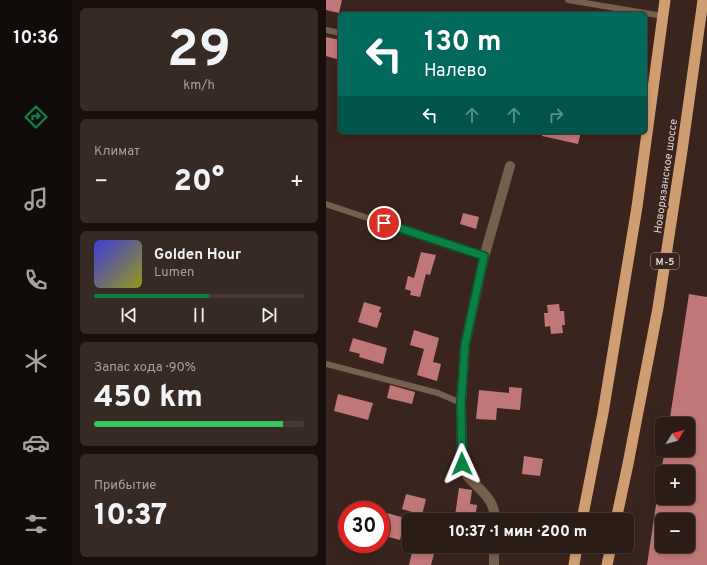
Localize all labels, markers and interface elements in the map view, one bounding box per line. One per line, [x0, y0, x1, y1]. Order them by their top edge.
text: 29 [167, 19, 231, 85]
text: 130 m [424, 25, 502, 61]
text: 10:36 [13, 27, 59, 50]
icon: left [358, 28, 410, 80]
text: Налево [424, 60, 487, 83]
text: km/h [183, 78, 215, 94]
icon: directions [22, 103, 50, 131]
icon: left [419, 104, 441, 126]
icon: ahead [461, 104, 483, 126]
icon: ahead [503, 104, 525, 126]
icon: right [545, 104, 567, 126]
street label: Новорязанское шоссе [651, 118, 681, 234]
text: Климат [94, 144, 140, 160]
text: 20° [174, 164, 224, 201]
text: − [94, 169, 108, 196]
text: + [290, 169, 304, 196]
icon: music [22, 185, 50, 213]
pin [367, 206, 401, 240]
icon: arrive [373, 212, 395, 234]
text: Golden Hour [154, 246, 241, 265]
road number: М-5 [651, 253, 679, 269]
text: Lumen [154, 265, 194, 281]
icon: phone [22, 266, 50, 294]
icon: previous [118, 304, 140, 326]
icon: pause [188, 304, 210, 326]
icon: next [258, 304, 280, 326]
icon: climate [22, 347, 50, 375]
text: Запас хода · 90% [94, 360, 196, 376]
text: 450 km [94, 380, 203, 417]
north arrow [655, 417, 695, 457]
map controls [655, 417, 695, 553]
icon: car [22, 429, 50, 457]
position arrow [441, 443, 483, 485]
button: + [655, 465, 695, 505]
text: Прибытие [94, 478, 156, 494]
text: 10:37 [94, 498, 167, 535]
speed limit sign: 30 [338, 501, 390, 553]
icon: filters [22, 510, 50, 538]
button: − [655, 513, 695, 553]
text: 10:37 · 1 мин · 200 m [449, 523, 587, 542]

